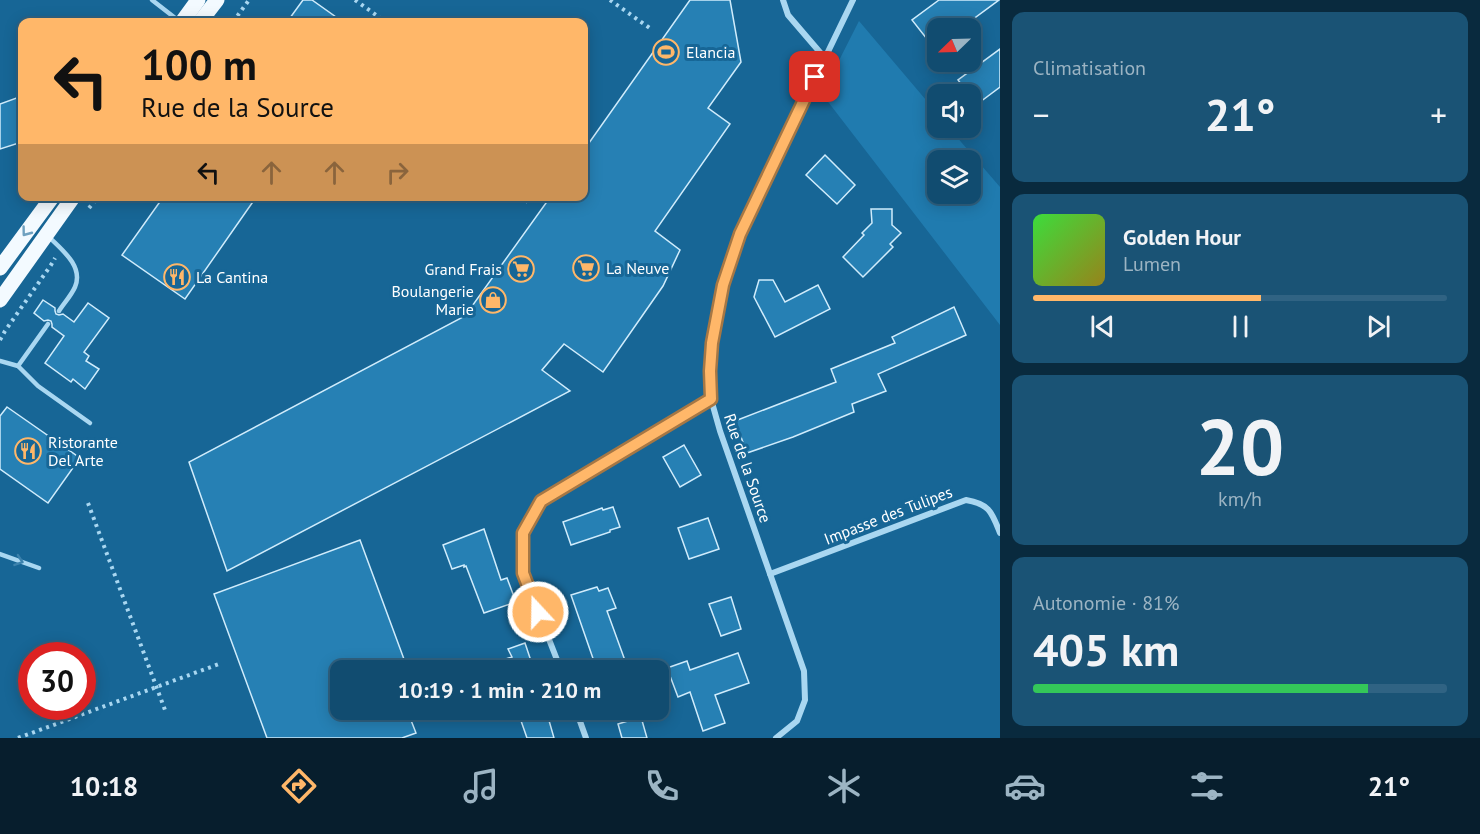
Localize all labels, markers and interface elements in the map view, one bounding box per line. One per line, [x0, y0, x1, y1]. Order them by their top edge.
north arrow [927, 18, 981, 72]
map controls [927, 18, 981, 204]
text: 100 m [141, 37, 257, 92]
sports icon: Elancia [651, 37, 681, 67]
icon: left [42, 42, 120, 120]
place label: Elancia [686, 42, 735, 62]
pin [789, 51, 840, 102]
text: Climatisation [1033, 55, 1146, 81]
icon: arrive [798, 60, 831, 93]
button: sound [927, 84, 981, 138]
text: 21° [1205, 85, 1275, 143]
text: Rue de la Source [141, 90, 334, 124]
text: − [1033, 93, 1050, 136]
text: + [1430, 93, 1447, 136]
button: layers [927, 150, 981, 204]
icon: left [192, 156, 225, 189]
icon: ahead [255, 156, 288, 189]
icon: ahead [318, 156, 351, 189]
icon: right [381, 156, 414, 189]
text: Golden Hour [1123, 223, 1241, 251]
one-way arrow [23, 225, 34, 236]
text: Lumen [1123, 251, 1181, 277]
supermarket icon: La Neuve [571, 253, 601, 283]
supermarket icon: Grand Frais [506, 254, 536, 284]
place label: La Neuve [606, 258, 669, 278]
place label: Grand Frais [425, 259, 502, 279]
restaurant icon: La Cantina [162, 262, 192, 292]
place label: La Cantina [196, 267, 268, 287]
place label: Boulangerie Marie [392, 281, 474, 319]
shop icon: Boulangerie Marie [478, 285, 508, 315]
icon: previous [1086, 310, 1119, 343]
icon: pause [1224, 310, 1257, 343]
icon: next [1362, 310, 1395, 343]
text: 20 [1196, 396, 1284, 497]
street label: Rue de la Source [720, 411, 776, 525]
place label: Ristorante Del Arte [48, 432, 118, 470]
restaurant icon: Ristorante Del Arte [13, 436, 43, 466]
street label: Impasse des Tulipes [821, 481, 955, 549]
text: km/h [1218, 486, 1262, 512]
one-way arrow [13, 553, 24, 566]
position arrow [506, 580, 570, 644]
text: Autonomie · 81% [1033, 590, 1179, 616]
text: 405 km [1033, 620, 1179, 678]
speed limit sign: 30 [18, 642, 96, 720]
text: 10:19 · 1 min · 210 m [398, 676, 601, 704]
icon: directions [278, 765, 320, 807]
icon: music [460, 765, 502, 807]
icon: phone [641, 765, 683, 807]
icon: climate [823, 765, 865, 807]
icon: car [1004, 765, 1046, 807]
icon: filters [1186, 765, 1228, 807]
text: 10:18 [70, 769, 138, 803]
text: 21° [1368, 769, 1410, 803]

